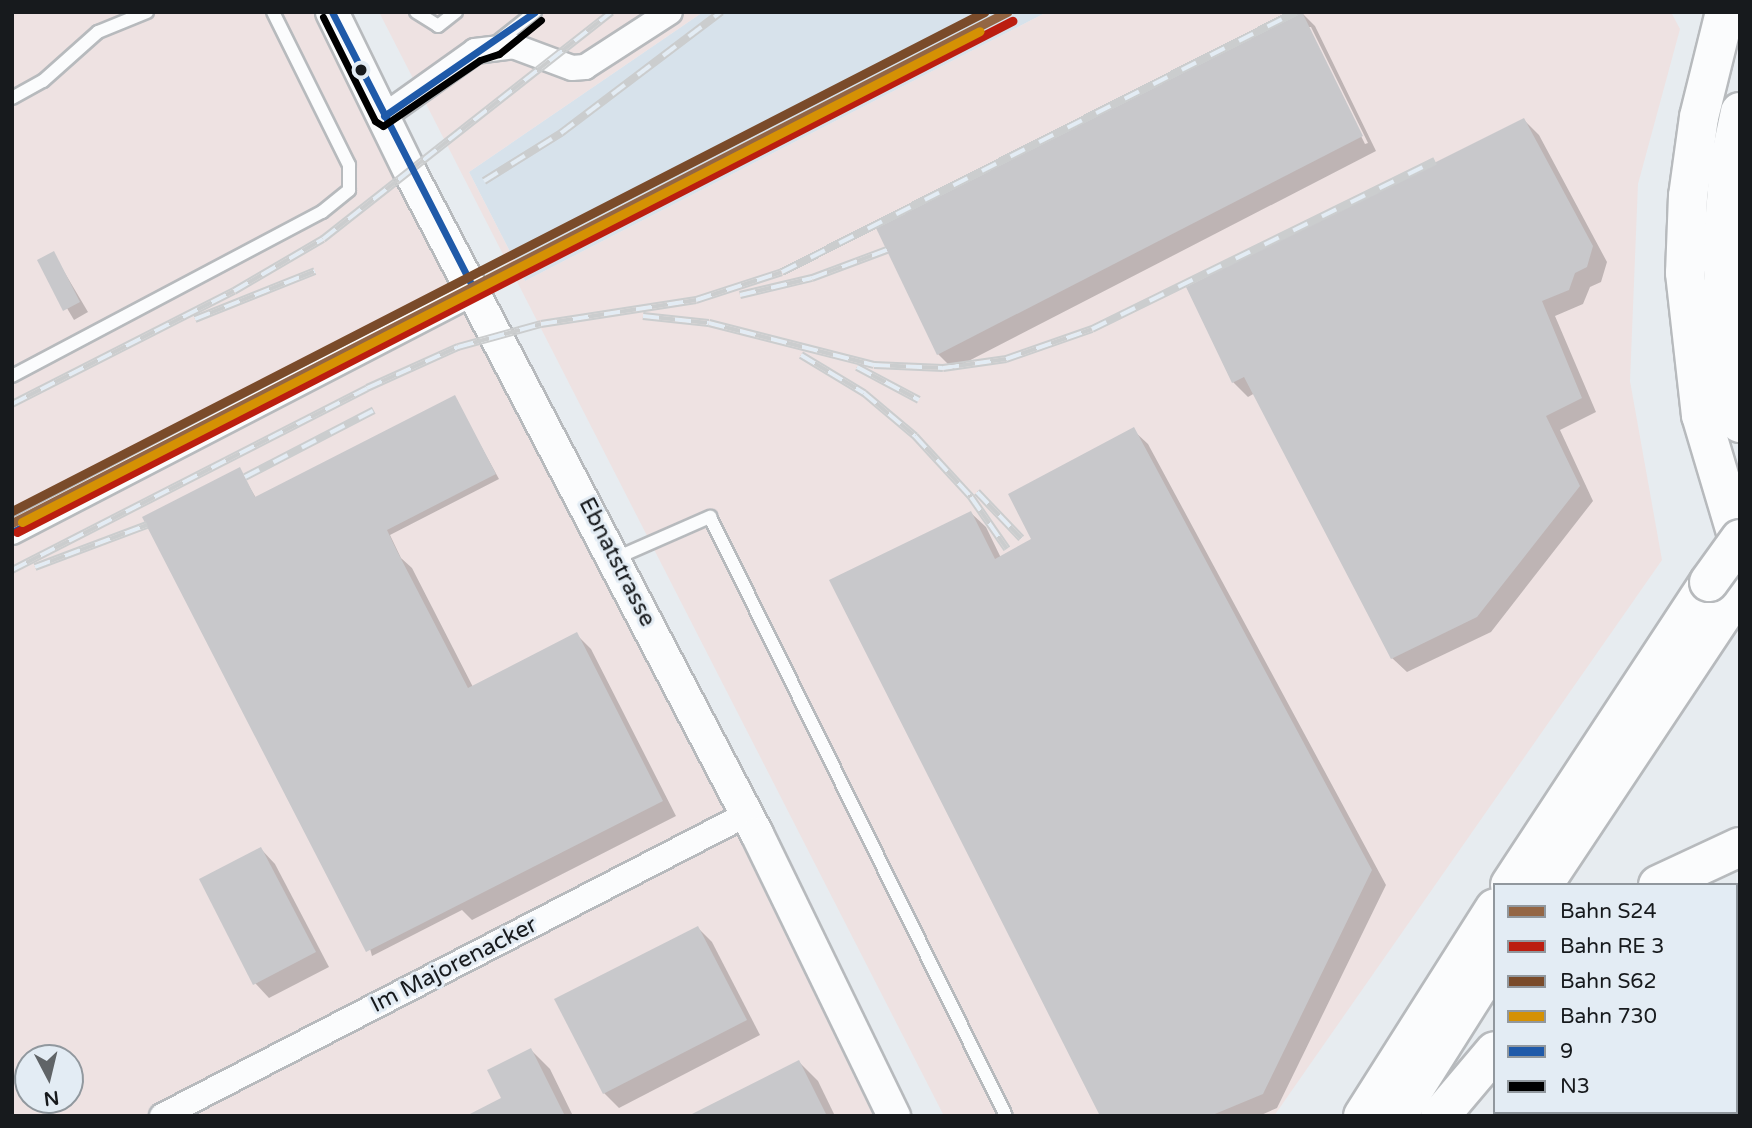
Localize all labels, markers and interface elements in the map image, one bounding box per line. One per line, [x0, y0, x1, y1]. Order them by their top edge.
unlabelled marker [354, 63, 368, 77]
street label: Ebnatstrasse [573, 493, 661, 631]
legend [1493, 883, 1738, 1114]
text: Bahn S24 [1560, 899, 1657, 924]
street label: Im Majorenacker [366, 911, 542, 1019]
text: Bahn RE 3 [1560, 934, 1664, 959]
text: Bahn S62 [1560, 969, 1657, 994]
text: Bahn 730 [1560, 1004, 1657, 1029]
text: 9 [1560, 1039, 1573, 1064]
north arrow [14, 1044, 84, 1114]
text: N3 [1560, 1074, 1590, 1099]
text: N [42, 1086, 60, 1110]

